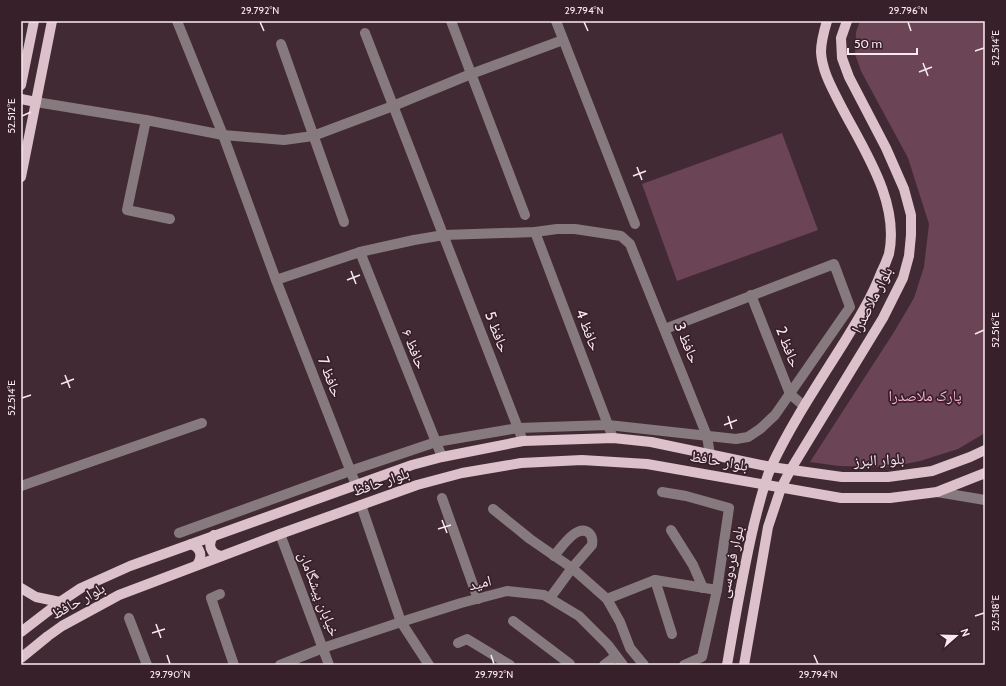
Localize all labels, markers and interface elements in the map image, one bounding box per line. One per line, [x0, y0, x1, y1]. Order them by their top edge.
text: 29.792°N [241, 4, 279, 17]
text: 29.794°N [564, 4, 604, 17]
text: 29.796°N [888, 4, 928, 17]
scale bar [848, 30, 917, 56]
text: 52.514°E [989, 30, 1002, 66]
text: 50 m [854, 36, 882, 51]
text: 52.512°E [5, 98, 18, 134]
street label: بلوار ملاصدرا [848, 264, 896, 336]
street label: حافظ 4 [572, 307, 604, 354]
street label: حافظ 5 [481, 309, 513, 356]
text: 52.516°E [989, 312, 1002, 348]
street label: حافظ 3 [671, 320, 704, 367]
street label: حافظ 2 [772, 324, 804, 370]
street label: حافظ ۶ [398, 326, 430, 372]
street label: حافظ 7 [314, 354, 346, 400]
text: 52.514°E [5, 380, 18, 416]
park label: پارک ملاصدرا [888, 387, 962, 405]
street label: بلوار حافظ [688, 447, 750, 475]
street label: بلوار البرز [852, 450, 905, 470]
street label: بلوار حافظ [350, 464, 412, 500]
street label: بلوار فردوسی [715, 524, 748, 600]
street label: خیابان پیشگامان [294, 549, 344, 640]
street label: امید [467, 571, 493, 595]
street label: بلوار حافظ [48, 579, 108, 623]
text: 52.518°E [989, 595, 1002, 631]
north arrow [936, 616, 976, 656]
text: N [957, 627, 973, 639]
text: 29.790°N [150, 668, 190, 681]
text: 29.792°N [475, 668, 513, 681]
text: 29.794°N [798, 668, 838, 681]

